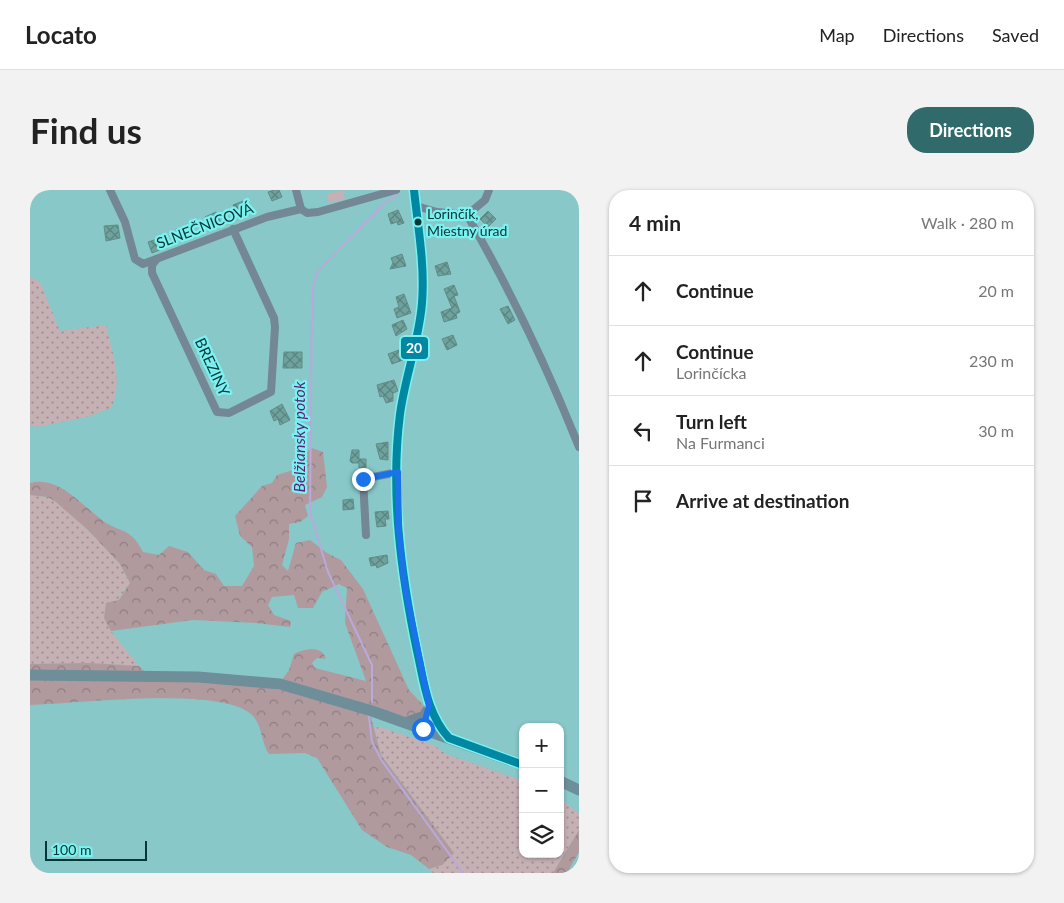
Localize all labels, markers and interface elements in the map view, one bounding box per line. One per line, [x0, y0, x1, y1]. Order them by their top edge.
text: Locato [25, 20, 97, 49]
text: Map [819, 24, 855, 46]
text: Directions [883, 24, 964, 46]
text: Saved [992, 24, 1039, 46]
button: Directions [907, 107, 1034, 153]
text: Find us [30, 109, 142, 151]
street label: SLNEČNICOVÁ [154, 198, 256, 252]
place label: Lorinčík, Miestny úrad [427, 205, 507, 239]
text: 4 min [629, 210, 681, 235]
text: Walk · 280 m [921, 213, 1014, 232]
marker: Lorinčík, Miestny úrad [413, 217, 423, 227]
icon: ahead [629, 277, 657, 305]
text: Continue [676, 279, 754, 302]
text: 20 m [978, 281, 1014, 300]
street label: BREZINY [192, 335, 234, 399]
line badge: 20 [400, 336, 429, 360]
text: 20 [406, 339, 422, 356]
text: Continue [676, 340, 754, 363]
icon: ahead [629, 347, 657, 375]
text: 230 m [969, 351, 1014, 370]
text: Lorinčícka [676, 363, 747, 382]
water label: Belžiansky potok [289, 381, 308, 492]
text: Turn left [676, 410, 747, 433]
icon: left [629, 417, 657, 445]
text: 30 m [978, 421, 1014, 440]
text: Na Furmanci [676, 433, 765, 452]
route end [352, 468, 375, 491]
icon: arrive [629, 487, 657, 515]
text: Arrive at destination [676, 489, 849, 512]
route start [412, 718, 435, 741]
map controls [519, 723, 564, 858]
button: + [519, 723, 564, 768]
button: − [519, 768, 564, 813]
button: layers [519, 813, 564, 858]
scale bar [45, 838, 148, 861]
text: 100 m [52, 841, 91, 858]

